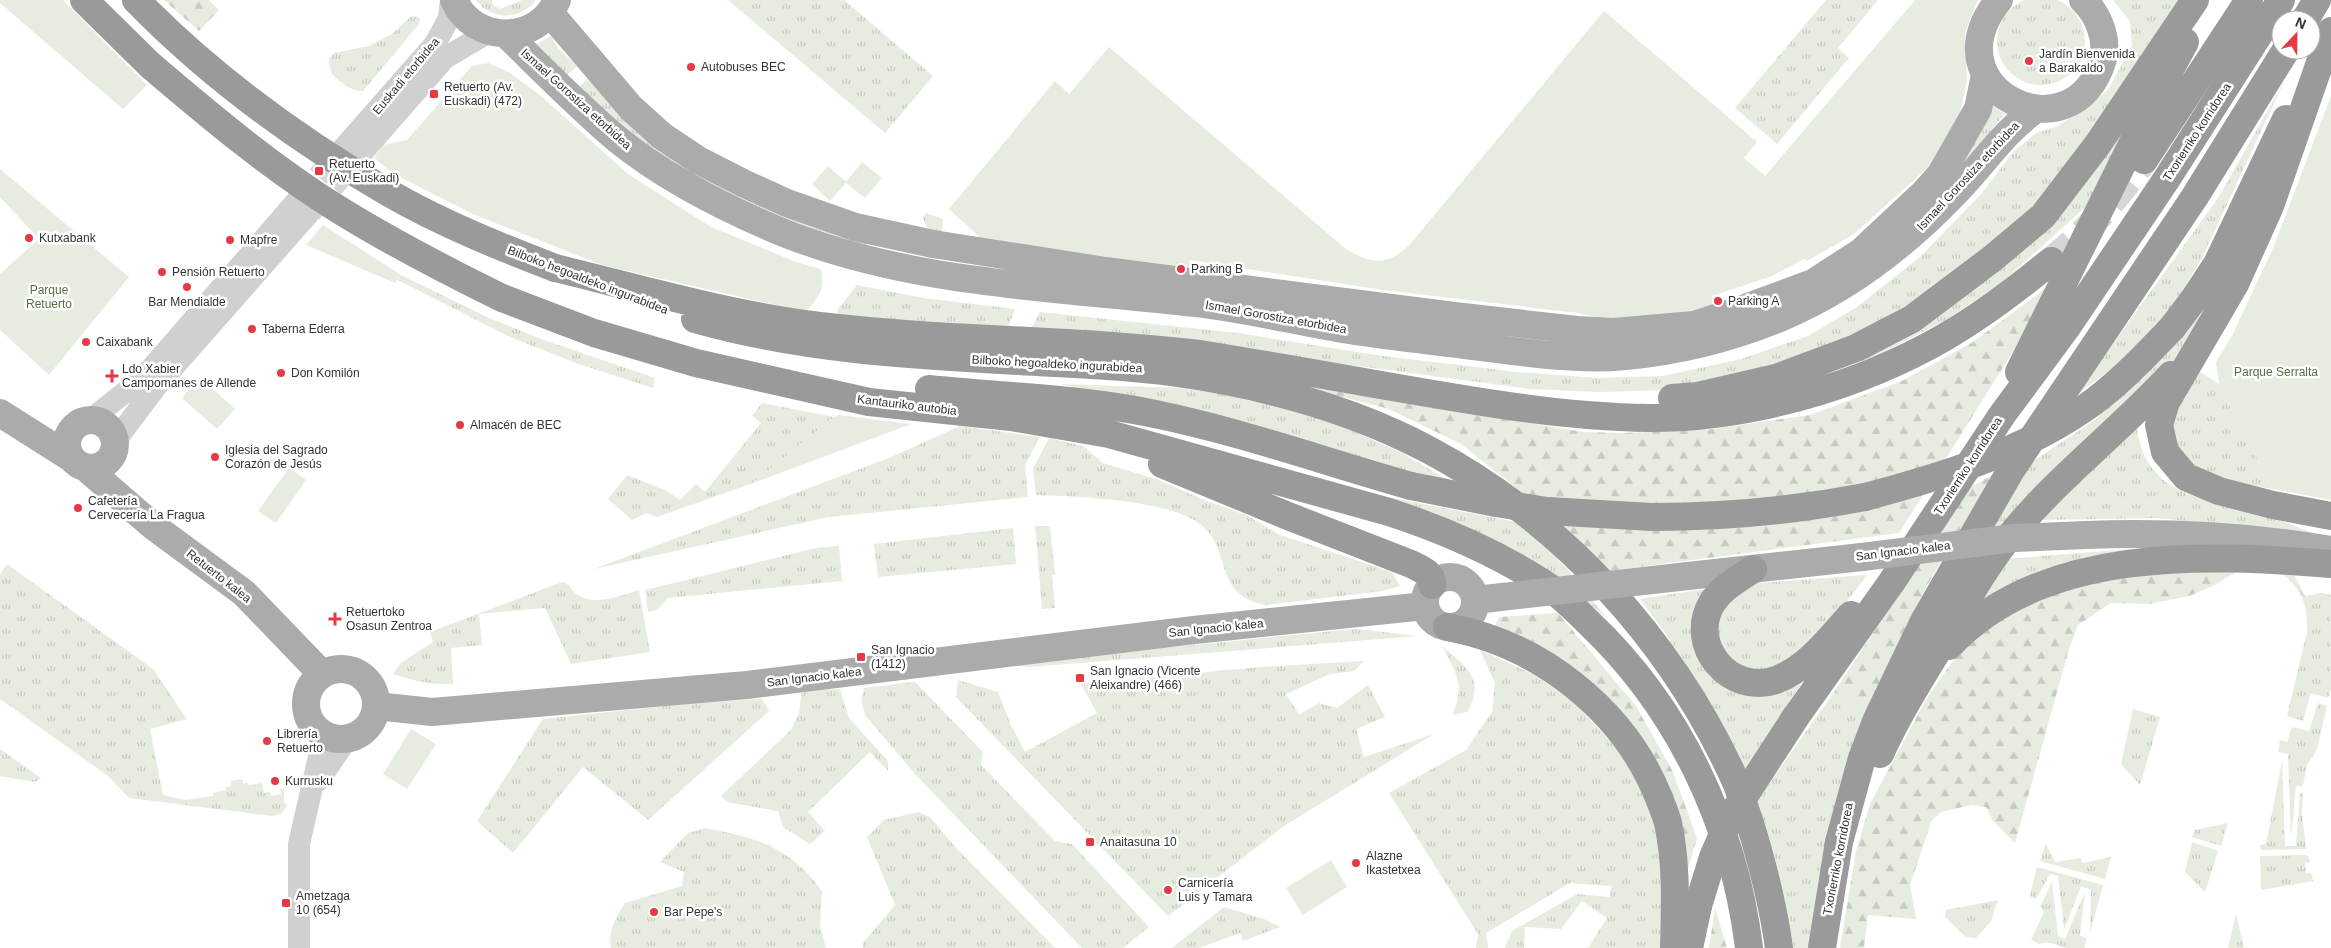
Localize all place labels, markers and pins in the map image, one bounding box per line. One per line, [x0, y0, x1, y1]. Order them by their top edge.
place label: Jardín Bienvenida a Barakaldo [2039, 47, 2135, 75]
marker: Jardín Bienvenida a Barakaldo [2023, 55, 2035, 67]
place label: Autobuses BEC [701, 60, 786, 74]
marker: Autobuses BEC [685, 61, 697, 73]
place label: Retuerto (Av. Euskadi) (472) [444, 80, 522, 108]
marker: Retuerto (Av. Euskadi) (472) [428, 88, 440, 100]
place label: Retuerto (Av. Euskadi) [329, 157, 399, 185]
marker: Retuerto (Av. Euskadi) [313, 165, 325, 177]
place label: Kutxabank [39, 231, 97, 245]
marker: Kutxabank [23, 232, 35, 244]
place label: Mapfre [240, 233, 278, 247]
marker: Mapfre [224, 234, 236, 246]
place label: Parking B [1191, 262, 1243, 276]
marker: Parking B [1175, 263, 1187, 275]
place label: Pensión Retuerto [172, 265, 265, 279]
marker: Pensión Retuerto [156, 266, 168, 278]
marker: Bar Mendialde [181, 281, 193, 293]
place label: Parking A [1728, 294, 1779, 308]
place label: Bar Mendialde [148, 295, 226, 309]
marker: Parking A [1712, 295, 1724, 307]
place label: Taberna Ederra [262, 322, 345, 336]
marker: Taberna Ederra [246, 323, 258, 335]
place label: Caixabank [96, 335, 154, 349]
marker: Caixabank [80, 336, 92, 348]
place label: Ldo Xabier Campomanes de Allende [122, 362, 256, 390]
place label: Don Komilón [291, 366, 360, 380]
marker: Don Komilón [275, 367, 287, 379]
marker: Ldo Xabier Campomanes de Allende [106, 370, 118, 382]
place label: Almacén de BEC [470, 418, 562, 432]
marker: Almacén de BEC [454, 419, 466, 431]
place label: Iglesia del Sagrado Corazón de Jesús [225, 443, 328, 471]
marker: Iglesia del Sagrado Corazón de Jesús [209, 451, 221, 463]
place label: Cafetería Cervecería La Fragua [88, 494, 205, 522]
marker: Cafetería Cervecería La Fragua [72, 502, 84, 514]
place label: Retuertoko Osasun Zentroa [346, 605, 432, 633]
marker: Retuertoko Osasun Zentroa [328, 612, 342, 626]
place label: San Ignacio (1412) [871, 643, 935, 671]
marker: San Ignacio (1412) [855, 651, 867, 663]
place label: San Ignacio (Vicente Aleixandre) (466) [1090, 664, 1201, 692]
marker: San Ignacio (Vicente Aleixandre) (466) [1074, 672, 1086, 684]
place label: Librería Retuerto [277, 727, 323, 755]
marker: Librería Retuerto [261, 735, 273, 747]
place label: Kurrusku [285, 774, 333, 788]
marker: Kurrusku [269, 775, 281, 787]
place label: Anaitasuna 10 [1100, 835, 1177, 849]
marker: Anaitasuna 10 [1084, 836, 1096, 848]
place label: Alazne Ikastetxea [1366, 849, 1421, 877]
marker: Alazne Ikastetxea [1350, 857, 1362, 869]
place label: Carnicería Luis y Tamara [1178, 876, 1253, 904]
marker: Carnicería Luis y Tamara [1162, 884, 1174, 896]
place label: Ametzaga 10 (654) [296, 889, 350, 917]
marker: Ametzaga 10 (654) [280, 897, 292, 909]
place label: Bar Pepe's [664, 905, 722, 919]
marker: Bar Pepe's [648, 906, 660, 918]

